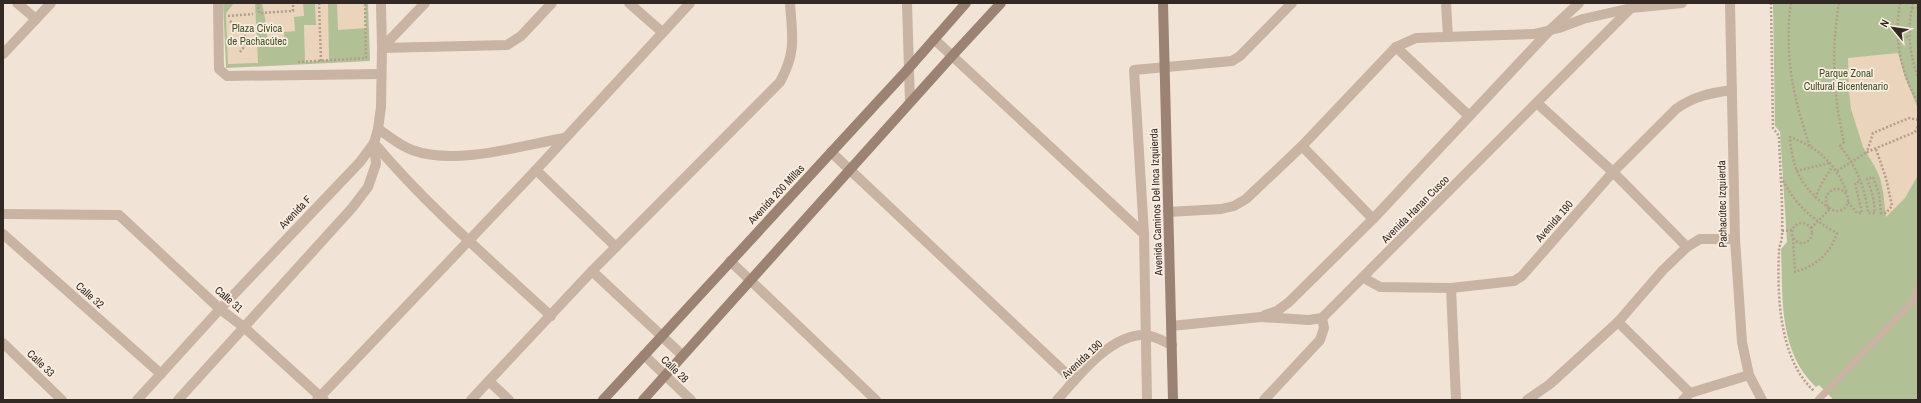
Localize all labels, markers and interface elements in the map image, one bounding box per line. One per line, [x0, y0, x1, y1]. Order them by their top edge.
north arrow [1873, 8, 1913, 48]
text: N [1877, 17, 1892, 29]
park label: Plaza Cívica de Pachacútec [227, 21, 287, 48]
park label: Parque Zonal Cultural Bicentenario [1804, 66, 1888, 93]
street label: Avenida Caminos Del Inca Izquierda [1146, 128, 1166, 277]
street label: Pachacútec Izquierda [1714, 160, 1730, 248]
street label: Avenida 200 Millas [744, 161, 808, 228]
street label: Avenida Hanan Cusco [1377, 172, 1452, 247]
street label: Avenida F [275, 192, 315, 232]
street label: Avenida 190 [1531, 197, 1576, 245]
street label: Calle 32 [73, 279, 107, 311]
street label: Calle 31 [212, 283, 246, 315]
street label: Avenida 190 [1058, 337, 1105, 382]
street label: Calle 33 [24, 346, 58, 380]
street label: Calle 28 [658, 352, 692, 386]

